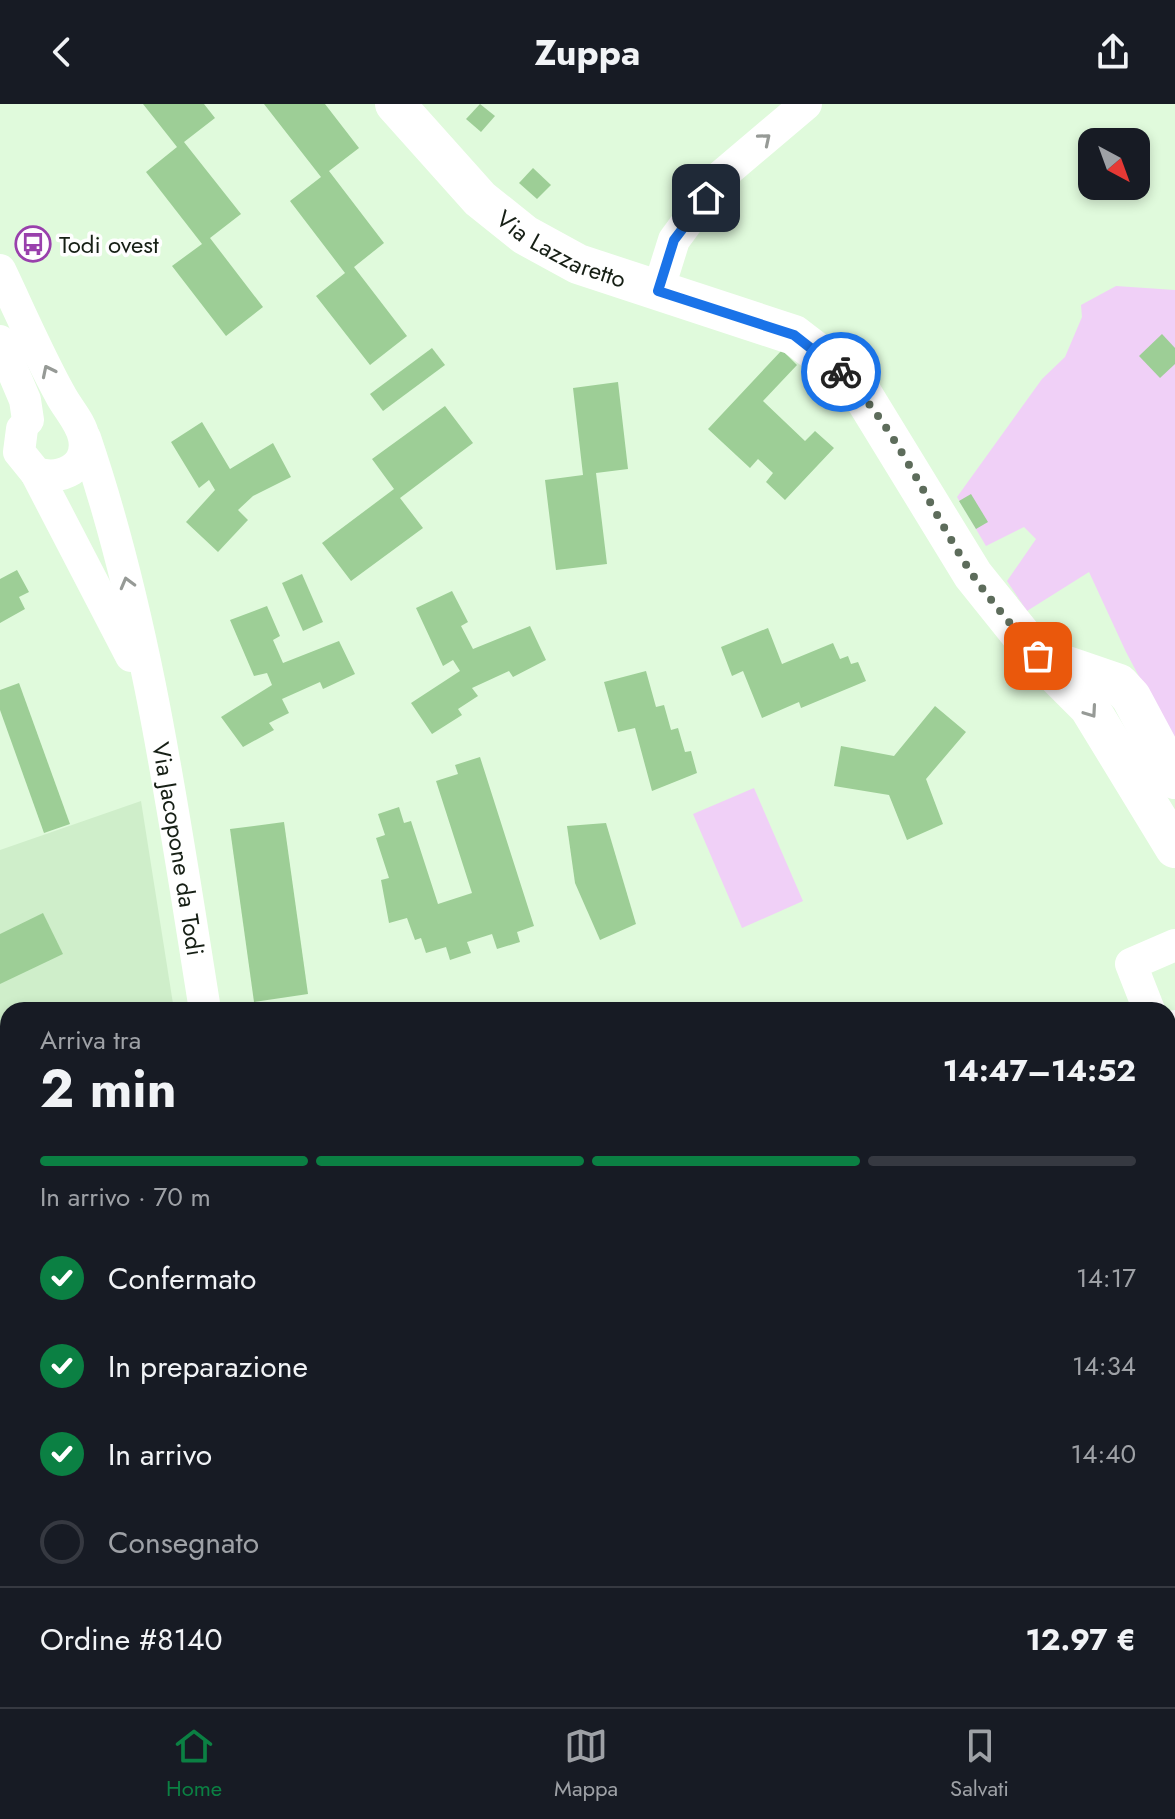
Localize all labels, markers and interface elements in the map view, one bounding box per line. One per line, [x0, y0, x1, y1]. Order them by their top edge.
text: Zuppa [535, 26, 640, 78]
icon: back [40, 30, 84, 74]
icon: share [1091, 30, 1135, 74]
north arrow [1078, 128, 1150, 200]
map controls [1078, 128, 1150, 200]
one-way arrow [756, 134, 770, 149]
pin [672, 164, 740, 232]
icon: home [684, 176, 728, 220]
street label: Via Lazzaretto [489, 201, 631, 296]
bus stop icon: Todi ovest [14, 225, 52, 263]
place label: Todi ovest [59, 227, 159, 262]
courier [801, 332, 881, 412]
icon: bike [819, 350, 863, 394]
one-way arrow [42, 364, 58, 379]
one-way arrow [120, 577, 137, 591]
pin [1004, 622, 1072, 690]
icon: bag [1016, 634, 1060, 678]
one-way arrow [1081, 704, 1096, 718]
street label: Via Jacopone da Todi [144, 739, 214, 958]
text: Arriva tra [40, 1021, 141, 1059]
text: 14:47–14:52 [943, 1049, 1136, 1092]
text: 2 min [40, 1051, 177, 1127]
text: In arrivo · 70 m [40, 1178, 211, 1216]
icon: check [40, 1256, 84, 1300]
text: Confermato [108, 1257, 256, 1300]
text: 14:17 [1076, 1259, 1136, 1297]
icon: check [40, 1344, 84, 1388]
text: In preparazione [108, 1345, 308, 1388]
text: 14:34 [1072, 1347, 1136, 1385]
icon: check [40, 1432, 84, 1476]
text: In arrivo [108, 1433, 212, 1476]
text: 14:40 [1071, 1435, 1136, 1473]
text: Consegnato [108, 1521, 259, 1564]
text: Ordine #8140 [40, 1618, 223, 1661]
text: 12.97 € [1025, 1618, 1136, 1661]
tab: Home [166, 1724, 222, 1804]
tab: Mappa [554, 1724, 618, 1804]
tab: Salvati [950, 1724, 1009, 1804]

